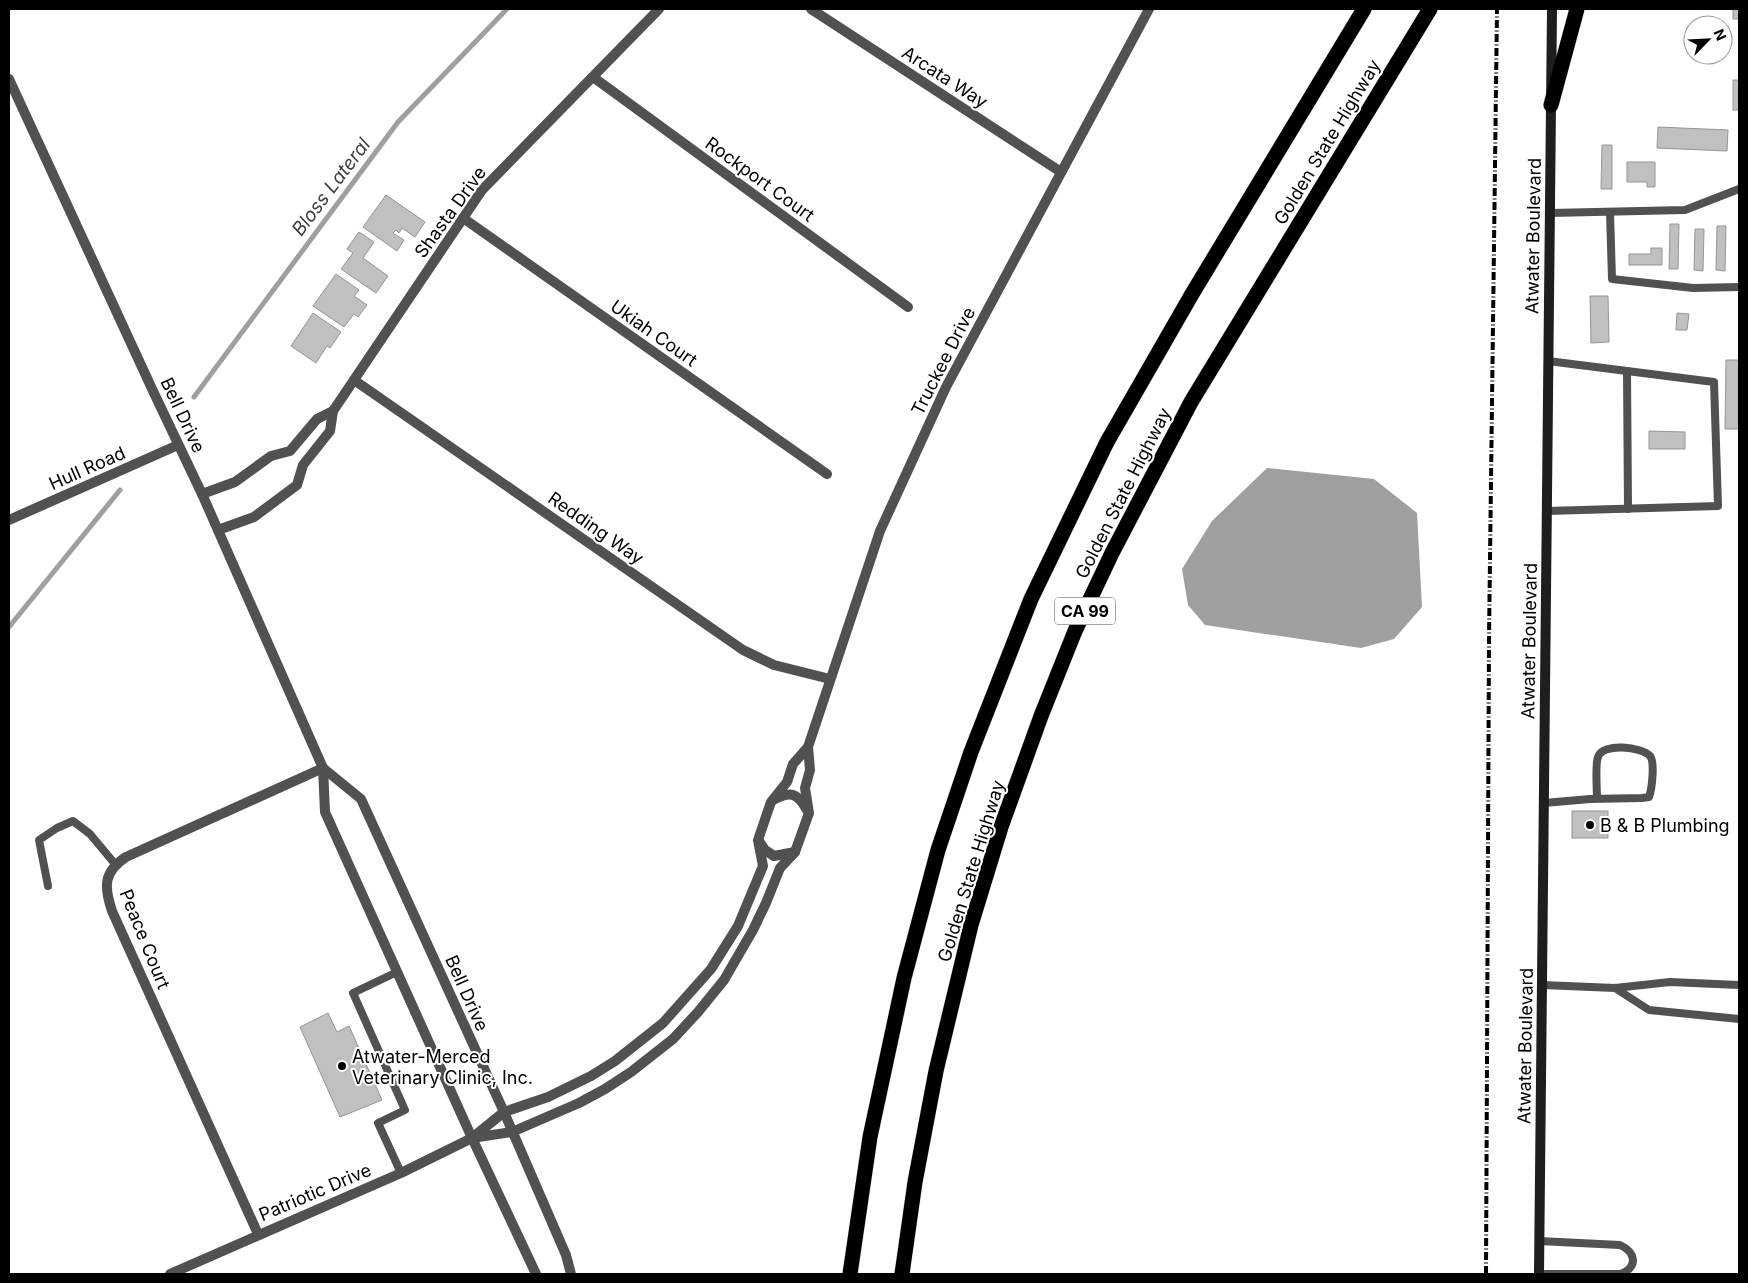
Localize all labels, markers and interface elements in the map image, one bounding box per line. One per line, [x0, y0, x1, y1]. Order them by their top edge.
north arrow [1683, 15, 1733, 65]
text: N [1710, 26, 1730, 43]
street label: Arcata Way [898, 42, 992, 112]
street label: Golden State Highway [1269, 56, 1385, 228]
street label: Rockport Court [701, 132, 819, 226]
water label: Bloss Lateral [287, 133, 375, 240]
street label: Atwater Boulevard [1521, 158, 1545, 314]
street label: Shasta Drive [410, 162, 490, 262]
street label: Ukiah Court [607, 295, 701, 371]
street label: Truckee Drive [907, 303, 979, 419]
street label: Bell Drive [156, 374, 210, 456]
street label: Golden State Highway [1071, 404, 1175, 582]
street label: Hull Road [46, 442, 128, 494]
street label: Redding Way [544, 487, 648, 569]
street label: Atwater Boulevard [1517, 563, 1541, 719]
road number: CA 99 [1055, 598, 1115, 624]
street label: Golden State Highway [933, 778, 1009, 964]
place label: B & B Plumbing [1600, 815, 1730, 836]
marker: B & B Plumbing [1584, 819, 1596, 831]
street label: Peace Court [115, 886, 175, 992]
street label: Bell Drive [441, 952, 493, 1034]
street label: Atwater Boulevard [1513, 968, 1537, 1124]
place label: Atwater-Merced Veterinary Clinic, Inc. [352, 1046, 533, 1088]
marker: Atwater-Merced Veterinary Clinic, Inc. [336, 1060, 348, 1072]
street label: Patriotic Drive [256, 1159, 374, 1225]

